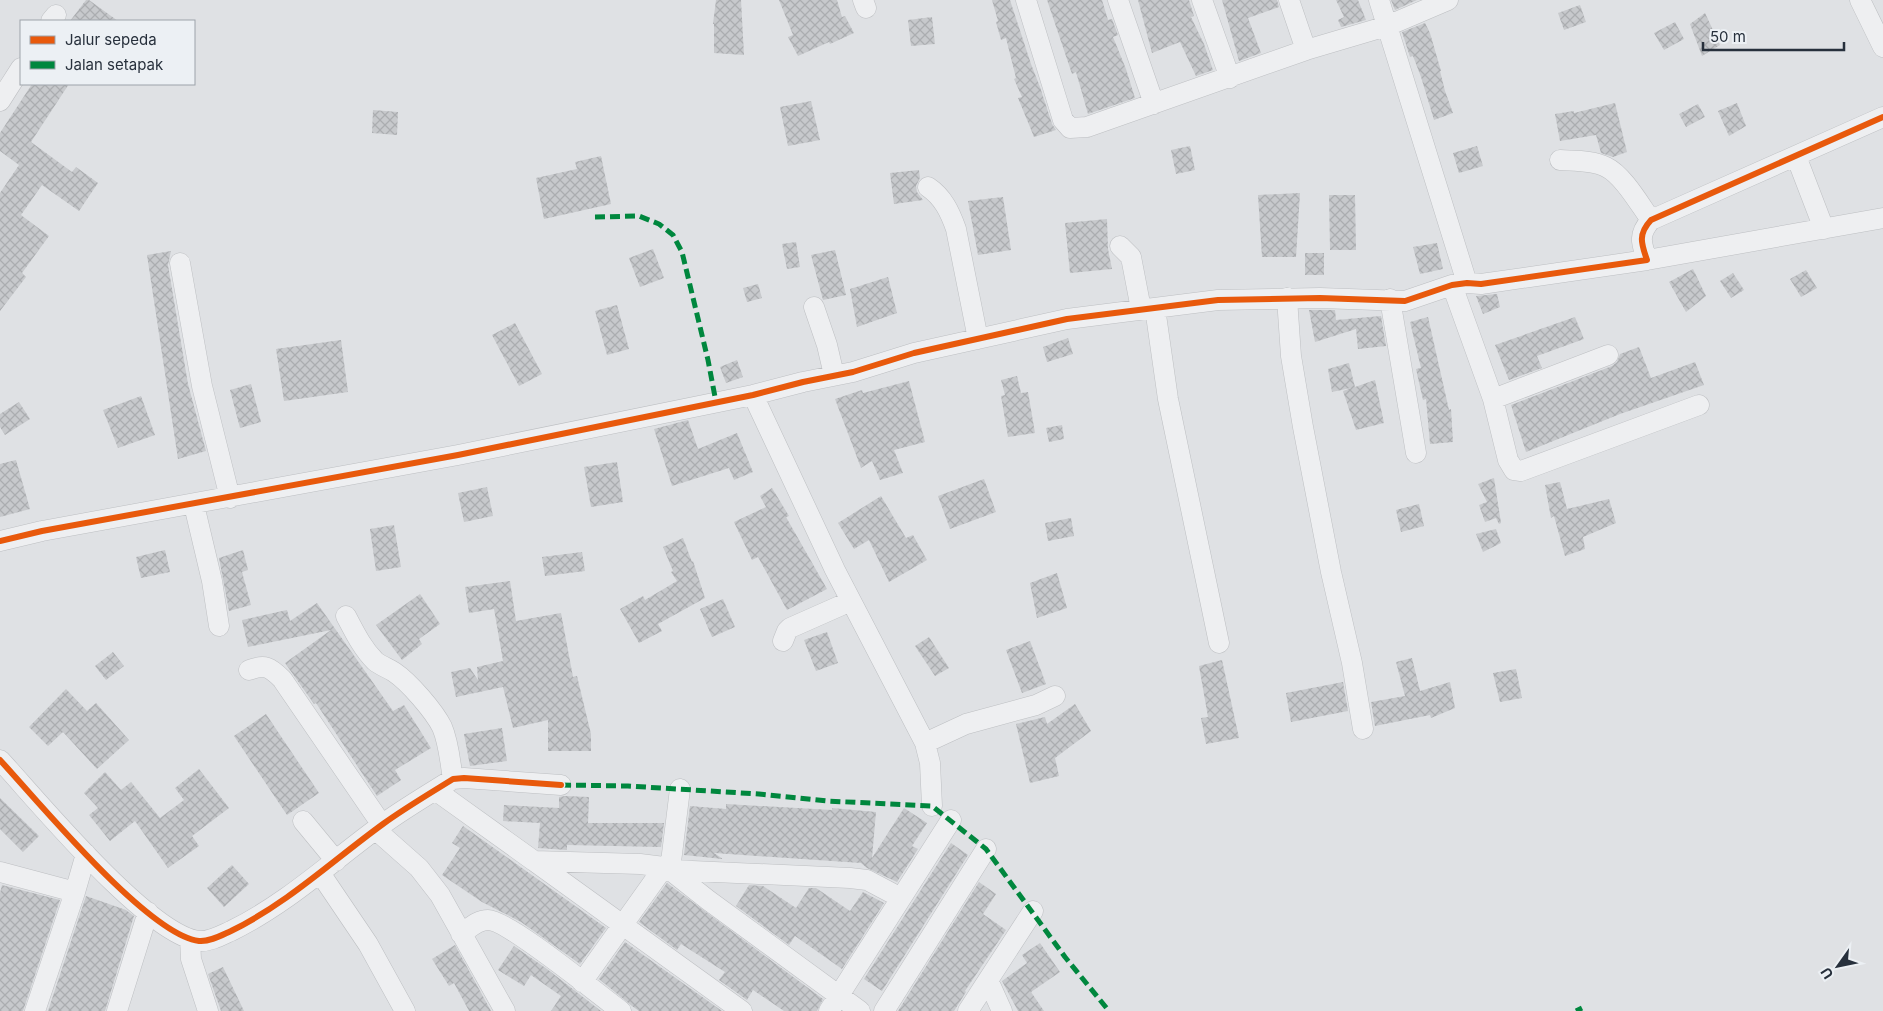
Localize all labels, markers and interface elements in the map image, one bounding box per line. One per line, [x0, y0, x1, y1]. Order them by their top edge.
legend [20, 20, 195, 85]
scale bar [1703, 20, 1844, 52]
text: 50 m [1710, 27, 1746, 46]
text: Jalur sepeda [65, 30, 157, 49]
text: Jalan setapak [65, 55, 164, 74]
north arrow [1813, 941, 1863, 991]
text: U [1817, 964, 1837, 982]

